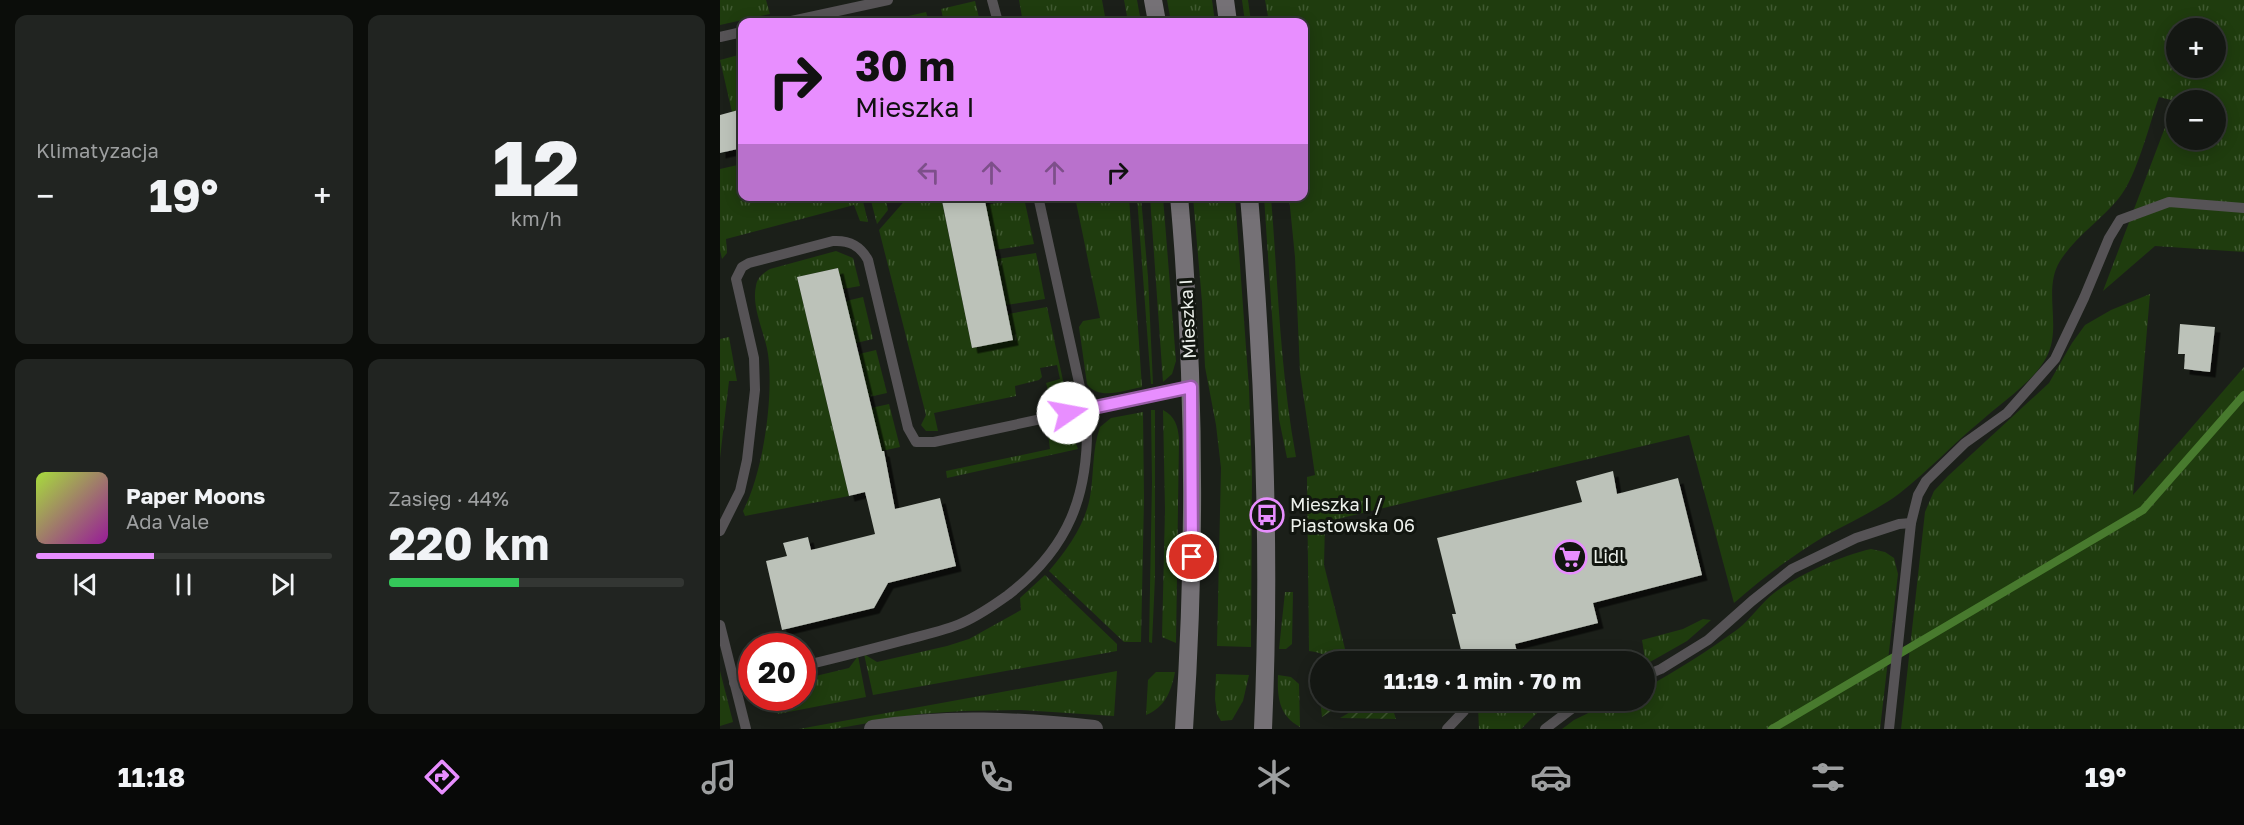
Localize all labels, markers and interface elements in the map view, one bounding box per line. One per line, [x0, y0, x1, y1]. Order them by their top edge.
map controls [2166, 18, 2226, 150]
button: + [2166, 18, 2226, 78]
text: 30 m [855, 40, 955, 90]
icon: right [756, 42, 834, 120]
button: − [2166, 90, 2226, 150]
text: Mieszka I [855, 91, 975, 123]
text: 12 [492, 120, 580, 213]
text: Klimatyzacja [36, 138, 159, 162]
icon: left [912, 156, 945, 189]
icon: ahead [975, 156, 1008, 189]
icon: ahead [1038, 156, 1071, 189]
icon: right [1101, 156, 1134, 189]
text: 19° [149, 168, 218, 222]
text: − [36, 176, 54, 215]
text: + [313, 176, 332, 215]
text: km/h [511, 206, 562, 230]
street label: Mieszka I [1174, 279, 1200, 359]
position arrow [1036, 381, 1100, 445]
text: Paper Moons [126, 482, 265, 509]
text: Zasięg · 44% [389, 486, 509, 510]
place label: Mieszka I / Piastowska 06 [1290, 493, 1415, 536]
bus stop icon: Mieszka I / Piastowska 06 [1249, 497, 1285, 533]
text: Ada Vale [126, 509, 209, 533]
text: 220 km [389, 516, 549, 570]
pin [1166, 531, 1217, 582]
supermarket icon: Lidl [1552, 539, 1588, 575]
icon: arrive [1175, 540, 1208, 573]
place label: Lidl [1593, 545, 1625, 567]
icon: previous [69, 568, 102, 601]
icon: pause [167, 568, 200, 601]
icon: next [266, 568, 299, 601]
speed limit sign: 20 [738, 633, 816, 711]
text: 11:19 · 1 min · 70 m [1384, 667, 1581, 694]
icon: directions [421, 756, 463, 798]
icon: music [698, 756, 740, 798]
icon: phone [975, 756, 1017, 798]
icon: climate [1253, 756, 1295, 798]
icon: car [1530, 756, 1572, 798]
icon: filters [1807, 756, 1849, 798]
text: 11:18 [118, 761, 185, 793]
text: 19° [2085, 761, 2126, 793]

